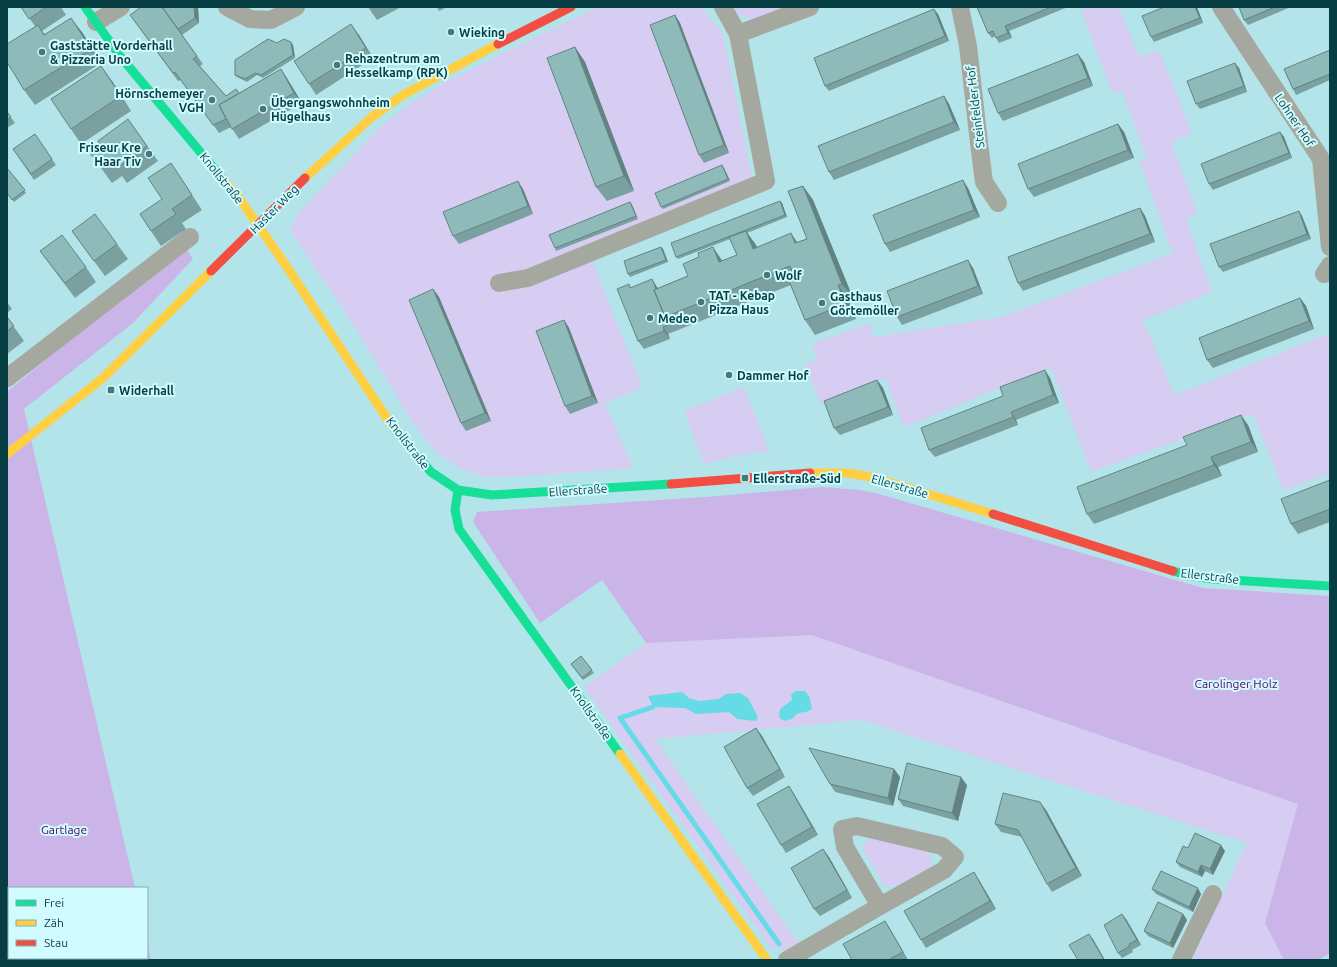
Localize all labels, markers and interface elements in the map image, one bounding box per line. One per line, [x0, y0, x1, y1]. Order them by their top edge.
place label: Wieking [459, 26, 505, 39]
marker: Wieking [446, 27, 456, 37]
place label: Gaststätte Vorderhall & Pizzeria Uno [50, 39, 173, 66]
marker: Gaststätte Vorderhall & Pizzeria Uno [37, 47, 47, 57]
place label: Rehazentrum am Hesselkamp (RPK) [345, 52, 448, 80]
marker: Rehazentrum am Hesselkamp (RPK) [332, 60, 342, 70]
street label: Steinfelder Hof [963, 65, 986, 149]
place label: Hörnschemeyer VGH [115, 87, 204, 114]
street label: Lohner Hof [1273, 91, 1318, 149]
marker: Hörnschemeyer VGH [207, 95, 217, 105]
place label: Übergangswohnheim Hügelhaus [271, 95, 390, 123]
marker: Übergangswohnheim Hügelhaus [258, 104, 268, 114]
place label: Friseur Kre Haar Tiv [79, 141, 142, 168]
marker: Friseur Kre Haar Tiv [144, 149, 154, 159]
street label: Knollstraße [197, 150, 247, 206]
street label: Haster Weg [247, 182, 301, 236]
place label: Wolf [775, 269, 803, 282]
marker: Wolf [762, 270, 772, 280]
place label: TAT - Kebap Pizza Haus [709, 289, 775, 316]
place label: Gasthaus Görtemöller [830, 290, 899, 317]
marker: TAT - Kebap Pizza Haus [696, 297, 706, 307]
marker: Gasthaus Görtemöller [817, 298, 827, 308]
place label: Medeo [658, 312, 697, 325]
marker: Medeo [645, 313, 655, 323]
place label: Dammer Hof [737, 369, 810, 382]
marker: Dammer Hof [724, 370, 734, 380]
place label: Widerhall [119, 384, 174, 397]
marker: Widerhall [106, 385, 116, 395]
street label: Knollstraße [384, 415, 432, 471]
place label: Ellerstraße-Süd [753, 472, 841, 485]
street label: Ellerstraße [870, 472, 930, 500]
marker: Ellerstraße-Süd [740, 473, 750, 483]
street label: Ellerstraße [548, 481, 608, 499]
street label: Ellerstraße [1180, 566, 1240, 586]
park label: Carolinger Holz [1195, 677, 1278, 690]
street label: Knollstraße [568, 684, 614, 742]
park label: Gartlage [41, 823, 87, 836]
legend [8, 887, 148, 959]
text: Frei [44, 896, 64, 909]
text: Zäh [44, 916, 64, 929]
text: Stau [44, 936, 68, 949]

